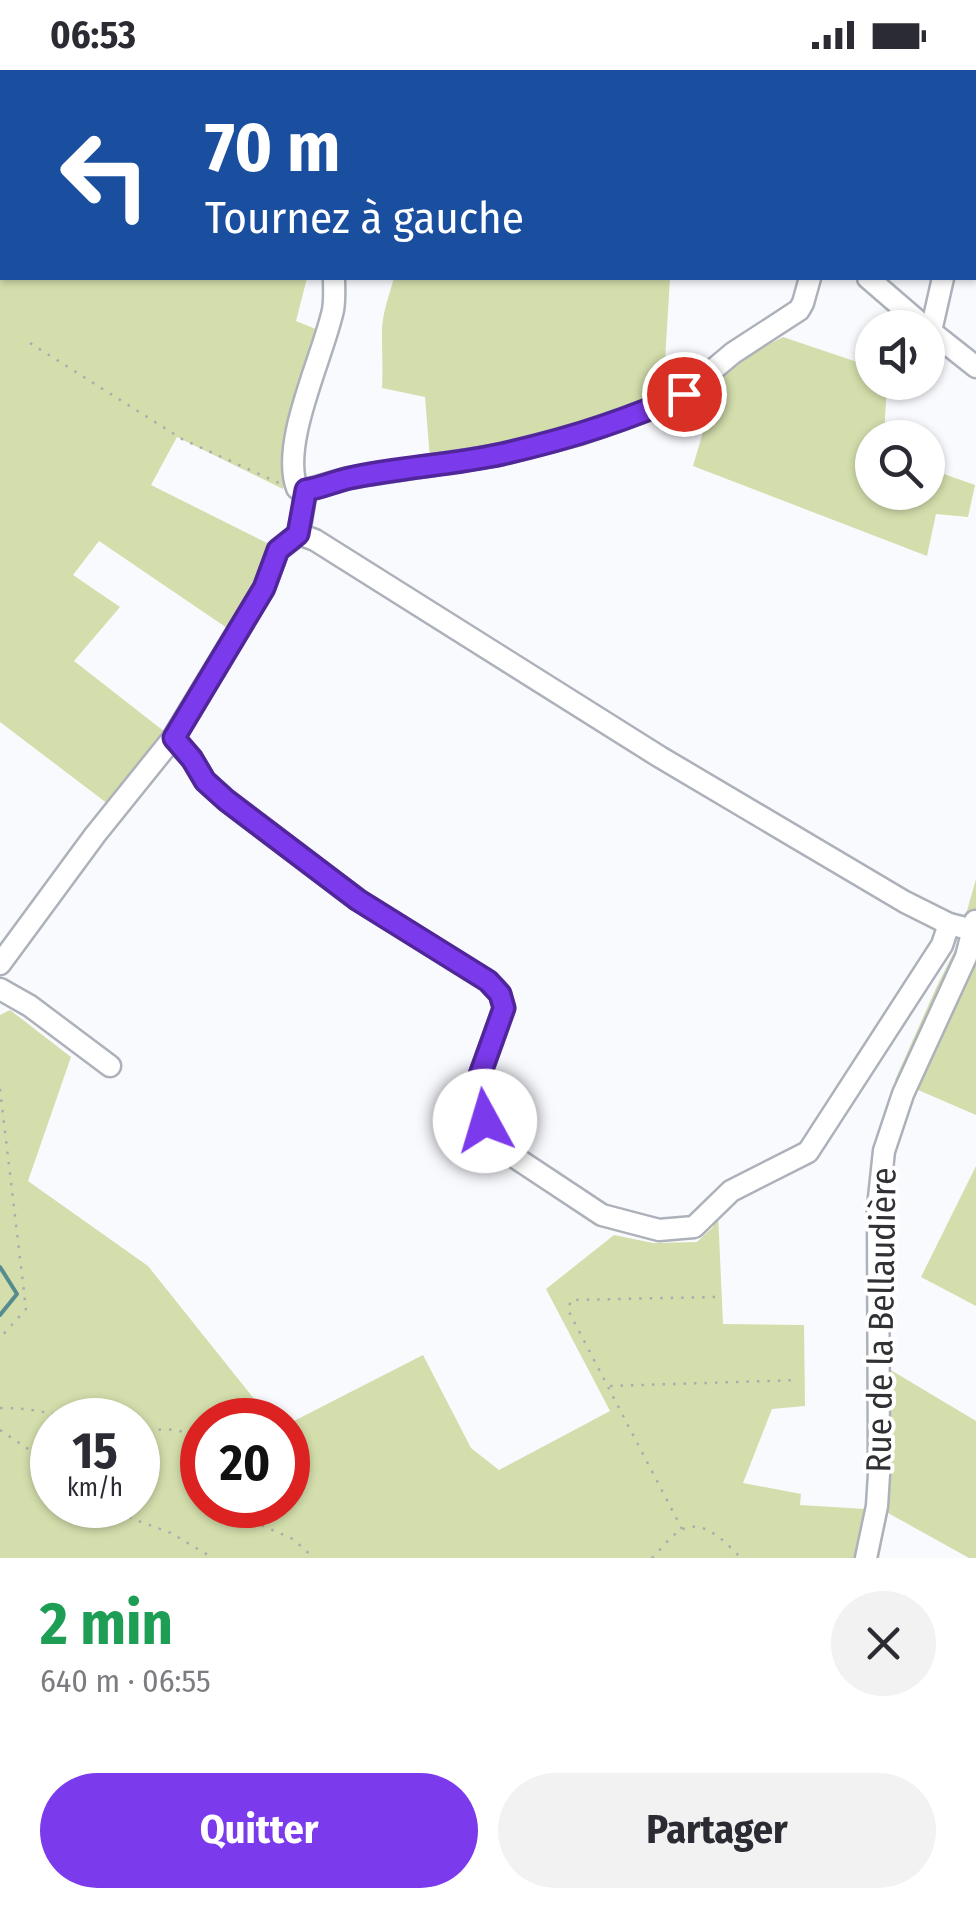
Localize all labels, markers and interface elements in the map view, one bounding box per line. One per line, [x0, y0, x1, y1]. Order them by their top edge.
text: 06:53 [50, 12, 136, 58]
text: 70 m [205, 106, 340, 190]
icon: left [40, 110, 170, 240]
text: Tournez à gauche [205, 191, 524, 245]
map controls [855, 310, 945, 510]
button: sound [855, 310, 945, 400]
pin [642, 352, 727, 437]
icon: arrive [657, 367, 712, 422]
button: search [855, 420, 945, 510]
position arrow [433, 1069, 537, 1173]
street label: Rue de la Bellaudière [857, 1167, 905, 1473]
speed limit sign: 20 [180, 1398, 310, 1528]
text: 15 [72, 1421, 118, 1481]
text: km/h [67, 1473, 123, 1503]
text: 2 min [40, 1588, 173, 1660]
button: close [831, 1591, 936, 1696]
text: 640 m · 06:55 [40, 1662, 211, 1700]
button: Quitter [40, 1773, 478, 1888]
button: Partager [498, 1773, 936, 1888]

